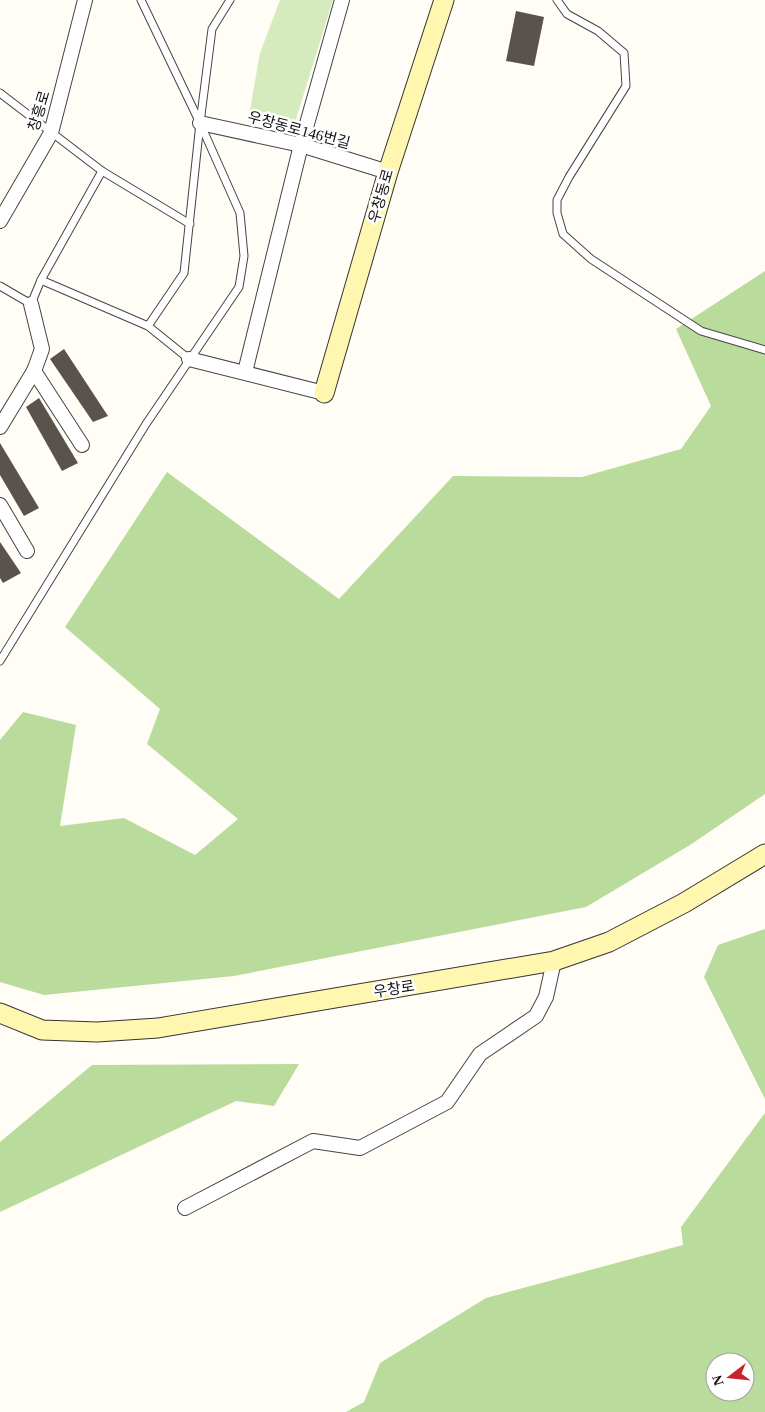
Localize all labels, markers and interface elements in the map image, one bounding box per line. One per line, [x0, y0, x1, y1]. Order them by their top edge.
street label: 창흥로 [25, 89, 53, 133]
street label: 우창동로146번길 [246, 109, 352, 151]
street label: 우창동로 [366, 167, 396, 225]
street label: 우창로 [372, 978, 416, 1000]
north arrow [705, 1352, 755, 1402]
text: N [709, 1374, 727, 1387]

